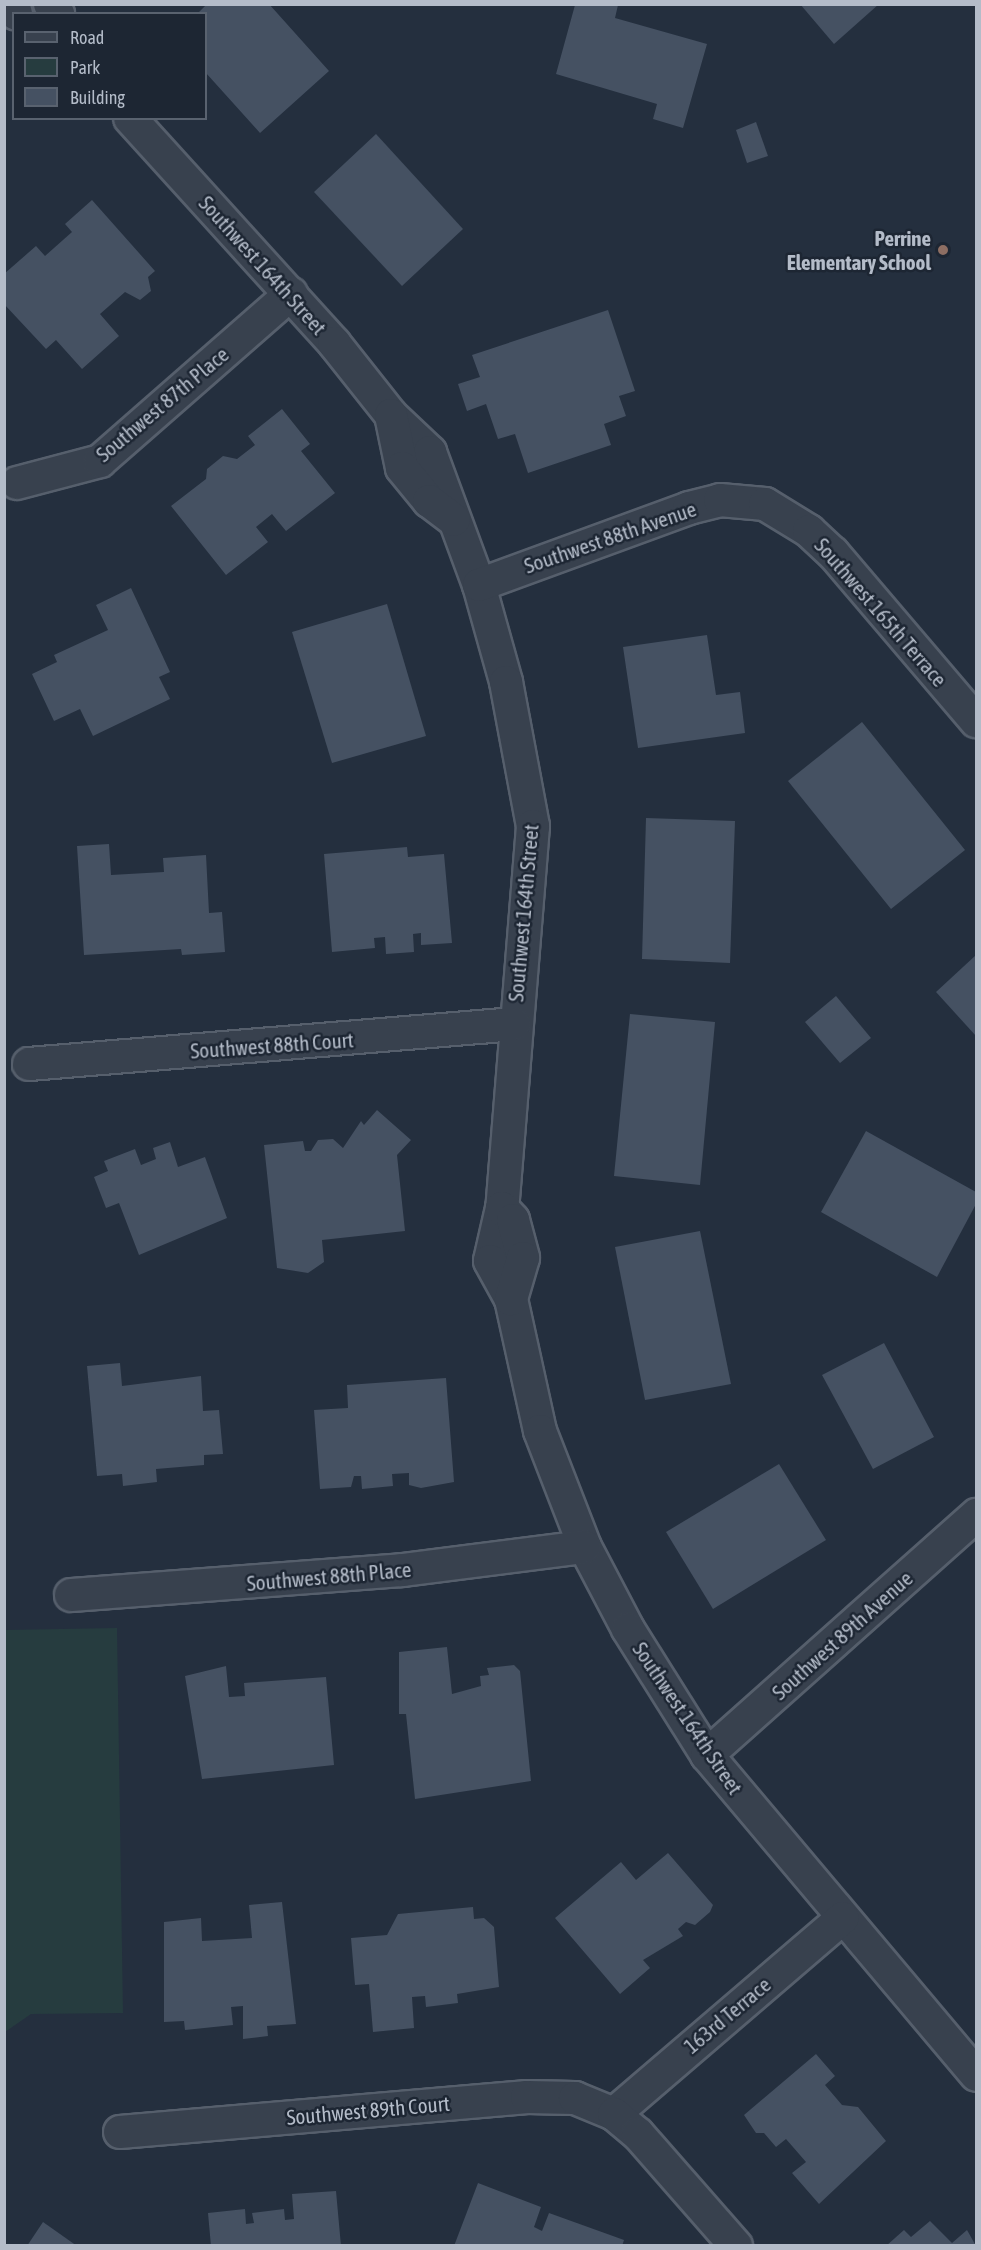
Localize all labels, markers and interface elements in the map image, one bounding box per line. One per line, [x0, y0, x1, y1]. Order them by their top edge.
legend [12, 12, 207, 120]
text: Road [70, 27, 104, 48]
text: Park [70, 57, 100, 78]
text: Building [70, 87, 125, 108]
street label: Southwest 164th Street [194, 190, 332, 340]
place label: Perrine Elementary School [787, 225, 931, 275]
marker: Perrine Elementary School [936, 243, 950, 257]
street label: Southwest 87th Place [91, 341, 233, 467]
street label: Southwest 88th Avenue [521, 496, 699, 578]
street label: Southwest 165th Terrace [810, 533, 952, 691]
street label: Southwest 164th Street [503, 823, 543, 1003]
street label: Southwest 88th Court [190, 1027, 354, 1063]
street label: Southwest 88th Place [246, 1556, 412, 1596]
street label: Southwest 89th Avenue [767, 1565, 917, 1705]
street label: Southwest 164th Street [628, 1637, 748, 1799]
street label: 163rd Terrace [679, 1972, 775, 2058]
street label: Southwest 89th Court [285, 2090, 451, 2130]

